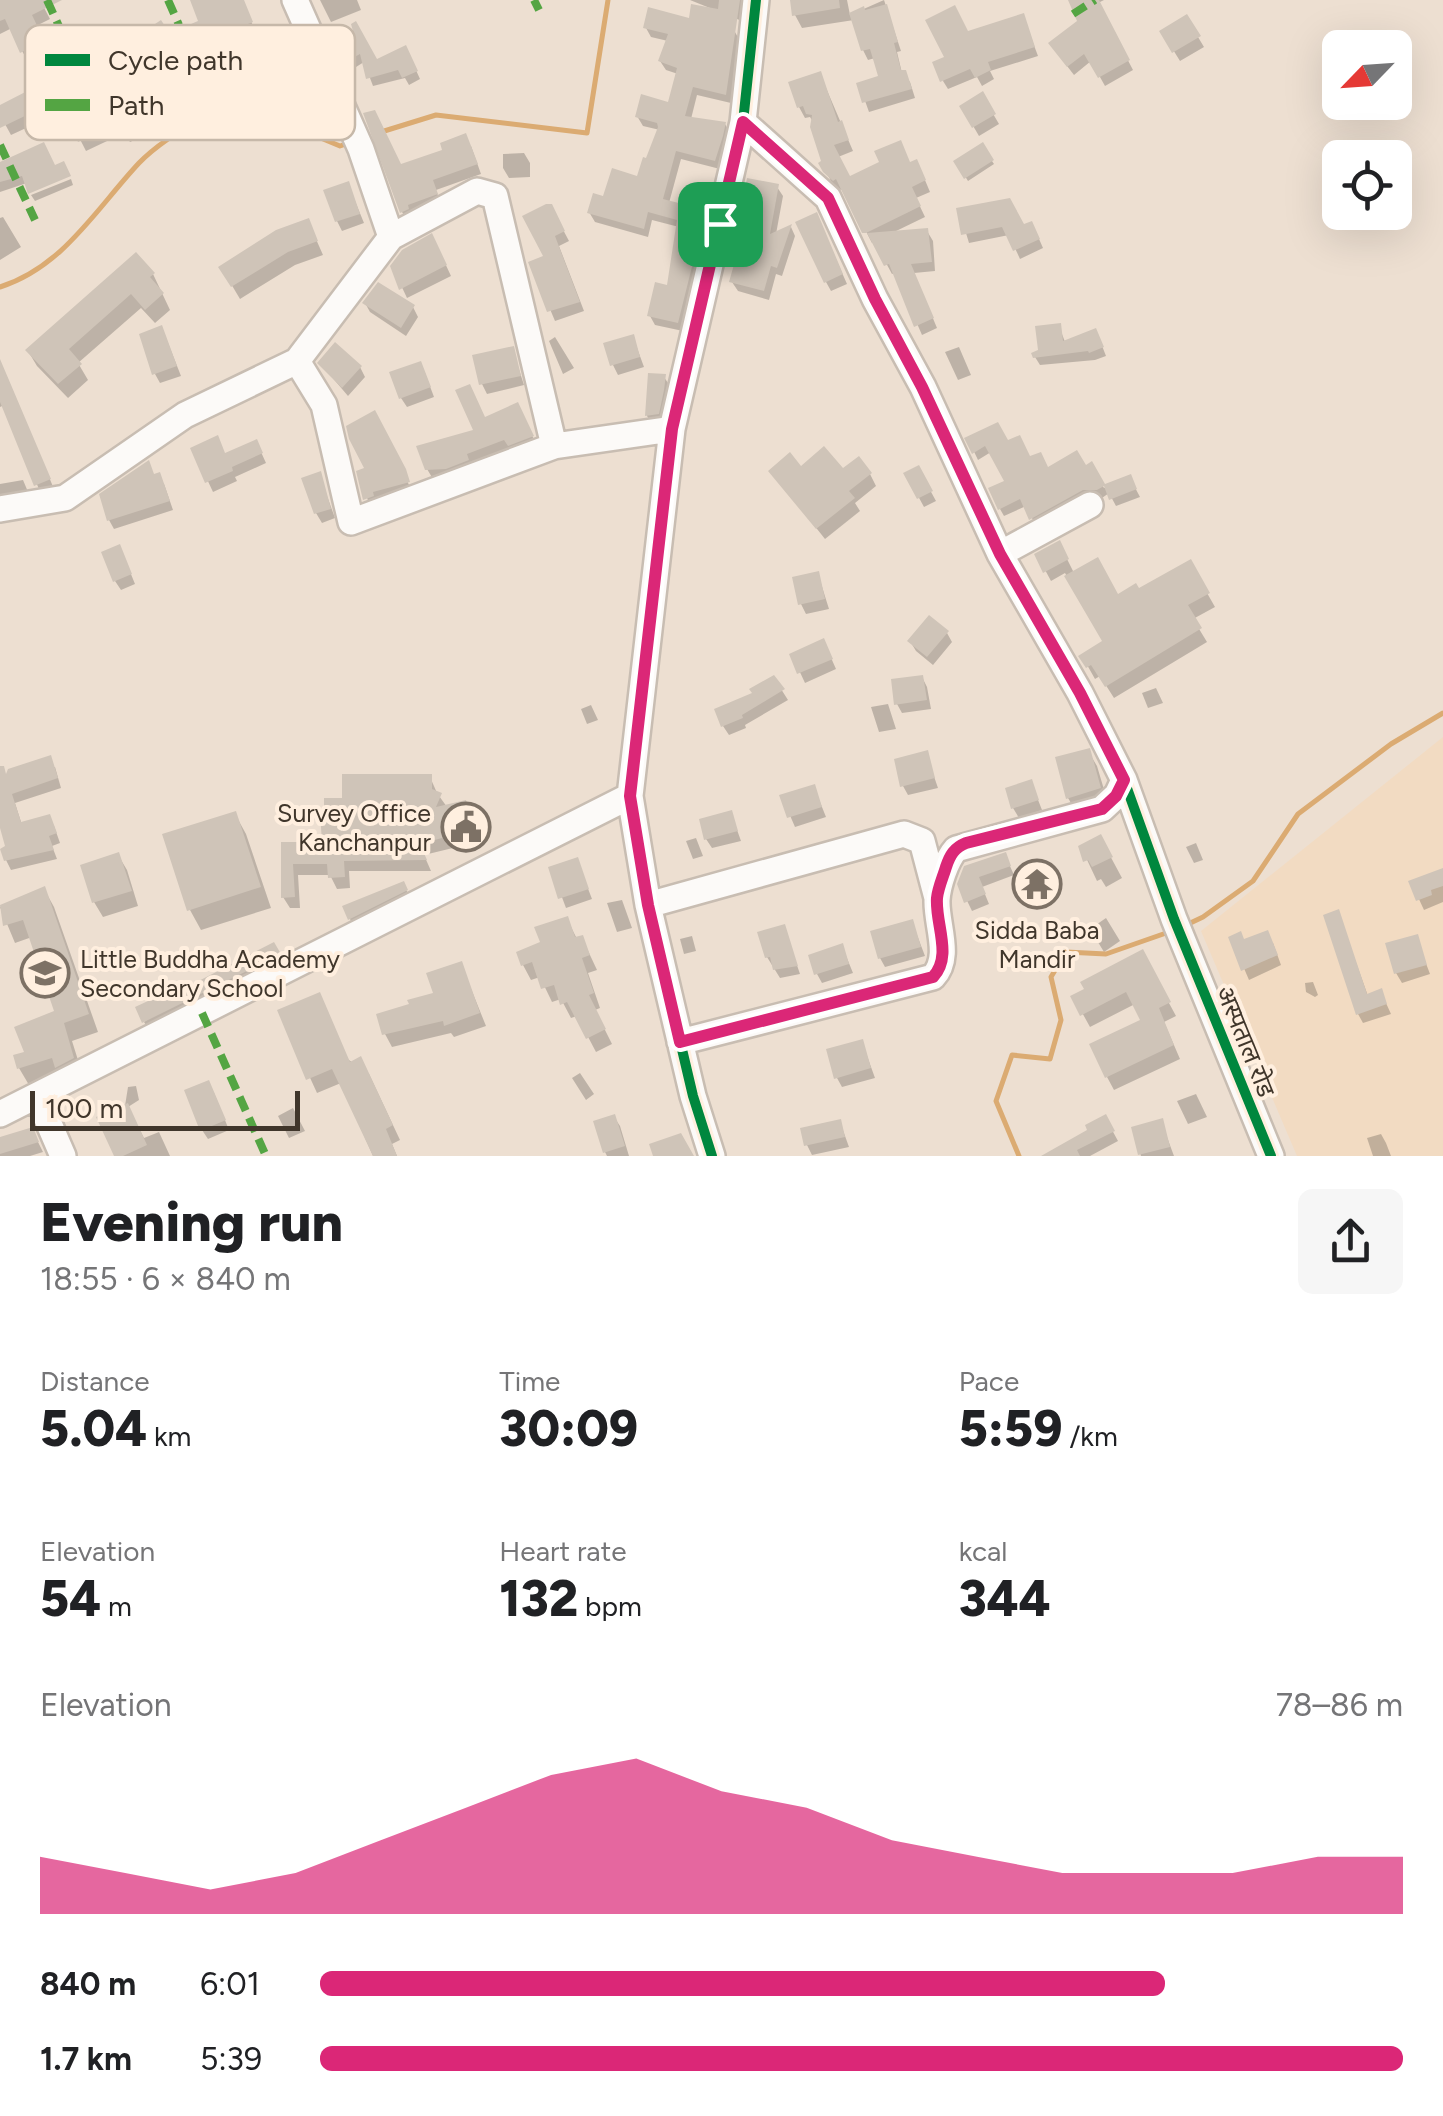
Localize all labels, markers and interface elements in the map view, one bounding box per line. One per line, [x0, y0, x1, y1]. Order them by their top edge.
legend [25, 25, 355, 140]
north arrow [1322, 30, 1412, 120]
map controls [1322, 30, 1412, 230]
text: Cycle path [108, 43, 243, 77]
text: Path [108, 88, 164, 122]
button: locate [1322, 140, 1412, 230]
pin [678, 182, 763, 267]
icon: arrive [693, 197, 748, 252]
place label: Survey Office Kanchanpur [277, 798, 432, 857]
public building icon: Survey Office Kanchanpur [440, 801, 492, 853]
temple icon: Sidda Baba Mandir [1011, 858, 1063, 910]
place label: Sidda Baba Mandir [975, 915, 1099, 974]
place label: Little Buddha Academy Secondary School [80, 944, 340, 1003]
school or university icon: Little Buddha Academy Secondary School [19, 947, 71, 999]
street label: अस्पताल रोड [1210, 981, 1282, 1101]
scale bar [30, 1086, 300, 1130]
text: 100 m [45, 1091, 123, 1125]
text: Evening run [40, 1189, 343, 1255]
button: share [1298, 1189, 1403, 1294]
text: 18:55 · 6 × 840 m [40, 1260, 291, 1298]
text: Distance [40, 1364, 150, 1398]
text: Time [499, 1364, 560, 1398]
text: Pace [959, 1364, 1019, 1398]
text: 5.04 [40, 1398, 147, 1459]
text: 30:09 [499, 1398, 638, 1459]
text: 5:59 [959, 1398, 1063, 1459]
text: km [147, 1419, 191, 1453]
text: /km [1063, 1419, 1118, 1453]
text: Elevation [40, 1534, 155, 1568]
text: Heart rate [499, 1534, 626, 1568]
text: kcal [959, 1534, 1008, 1568]
text: 54 [40, 1568, 101, 1629]
text: 132 [499, 1568, 578, 1629]
text: 344 [959, 1568, 1051, 1629]
text: m [101, 1589, 132, 1623]
text: bpm [578, 1589, 642, 1623]
text: Elevation [40, 1686, 172, 1724]
text: 78–86 m [1276, 1686, 1403, 1724]
text: 840 m [40, 1965, 136, 2003]
text: 6:01 [200, 1965, 260, 2003]
text: 1.7 km [40, 2040, 132, 2078]
text: 5:39 [200, 2040, 262, 2078]

